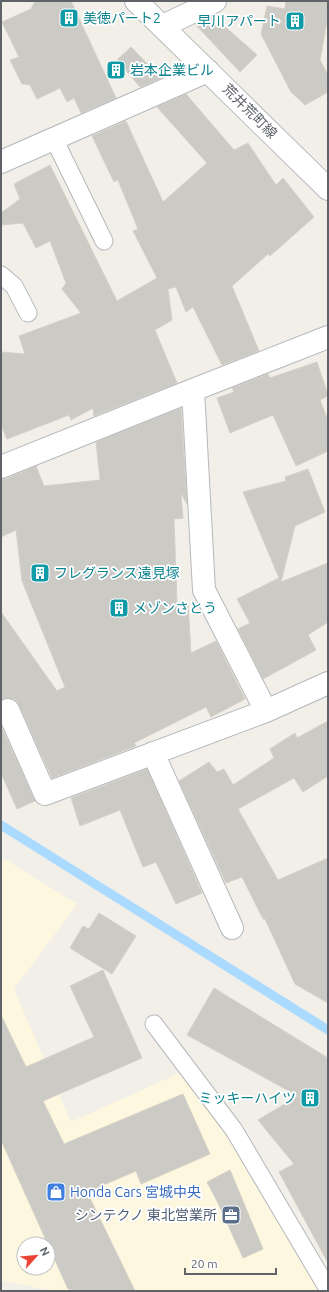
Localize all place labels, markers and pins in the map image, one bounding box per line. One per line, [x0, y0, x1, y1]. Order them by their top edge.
building icon: 美徳パート2 [58, 7, 80, 29]
place label: 美徳パート2 [83, 10, 161, 26]
building icon: 早川アパート [284, 10, 306, 32]
place label: 早川アパート [197, 13, 281, 29]
building icon: 岩本企業ビル [105, 59, 127, 81]
place label: 岩本企業ビル [130, 62, 214, 78]
building icon: フレグランス遠見塚 [29, 562, 51, 584]
place label: フレグランス遠見塚 [54, 565, 180, 581]
building icon: メゾンさとう [108, 597, 130, 619]
place label: メゾンさとう [133, 600, 217, 616]
building icon: ミッキーハイツ [299, 1087, 321, 1109]
place label: ミッキーハイツ [199, 1090, 296, 1106]
shop icon: Honda Cars 宮城中央 [45, 1181, 67, 1203]
place label: Honda Cars 宮城中央 [70, 1184, 201, 1200]
office icon: シンテクノ 東北営業所 [220, 1204, 242, 1226]
place label: シンテクノ 東北営業所 [75, 1207, 217, 1223]

